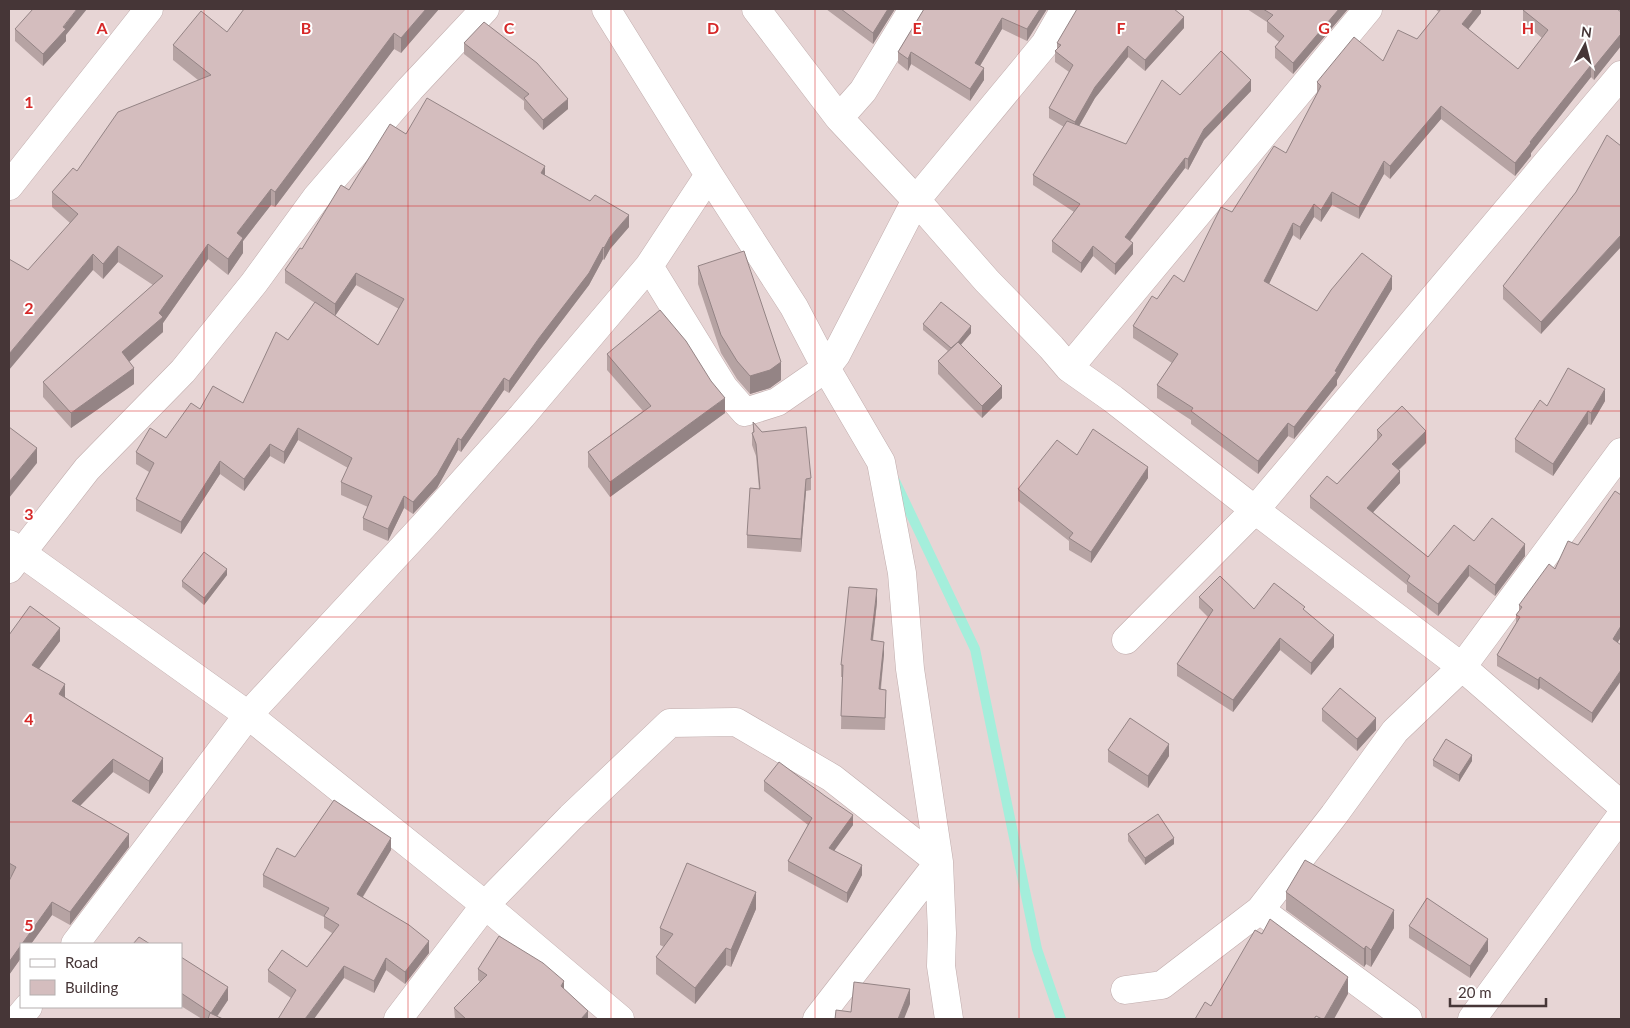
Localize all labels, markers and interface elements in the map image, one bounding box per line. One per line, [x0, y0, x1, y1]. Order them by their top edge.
text: A [95, 18, 108, 37]
text: B [301, 18, 311, 37]
text: C [504, 18, 515, 37]
text: D [707, 18, 719, 37]
text: E [912, 18, 922, 37]
text: F [1116, 18, 1126, 37]
text: G [1318, 18, 1330, 37]
text: H [1522, 18, 1534, 37]
north arrow [1560, 20, 1610, 70]
text: N [1580, 23, 1593, 41]
text: 1 [24, 92, 34, 111]
text: 2 [24, 298, 34, 317]
text: 3 [24, 504, 34, 523]
text: 4 [24, 709, 34, 728]
text: 5 [24, 915, 34, 934]
legend [20, 943, 182, 1008]
text: Road [65, 953, 98, 971]
scale bar [1450, 976, 1546, 1008]
text: Building [65, 978, 118, 996]
text: 20 m [1458, 983, 1492, 1001]

